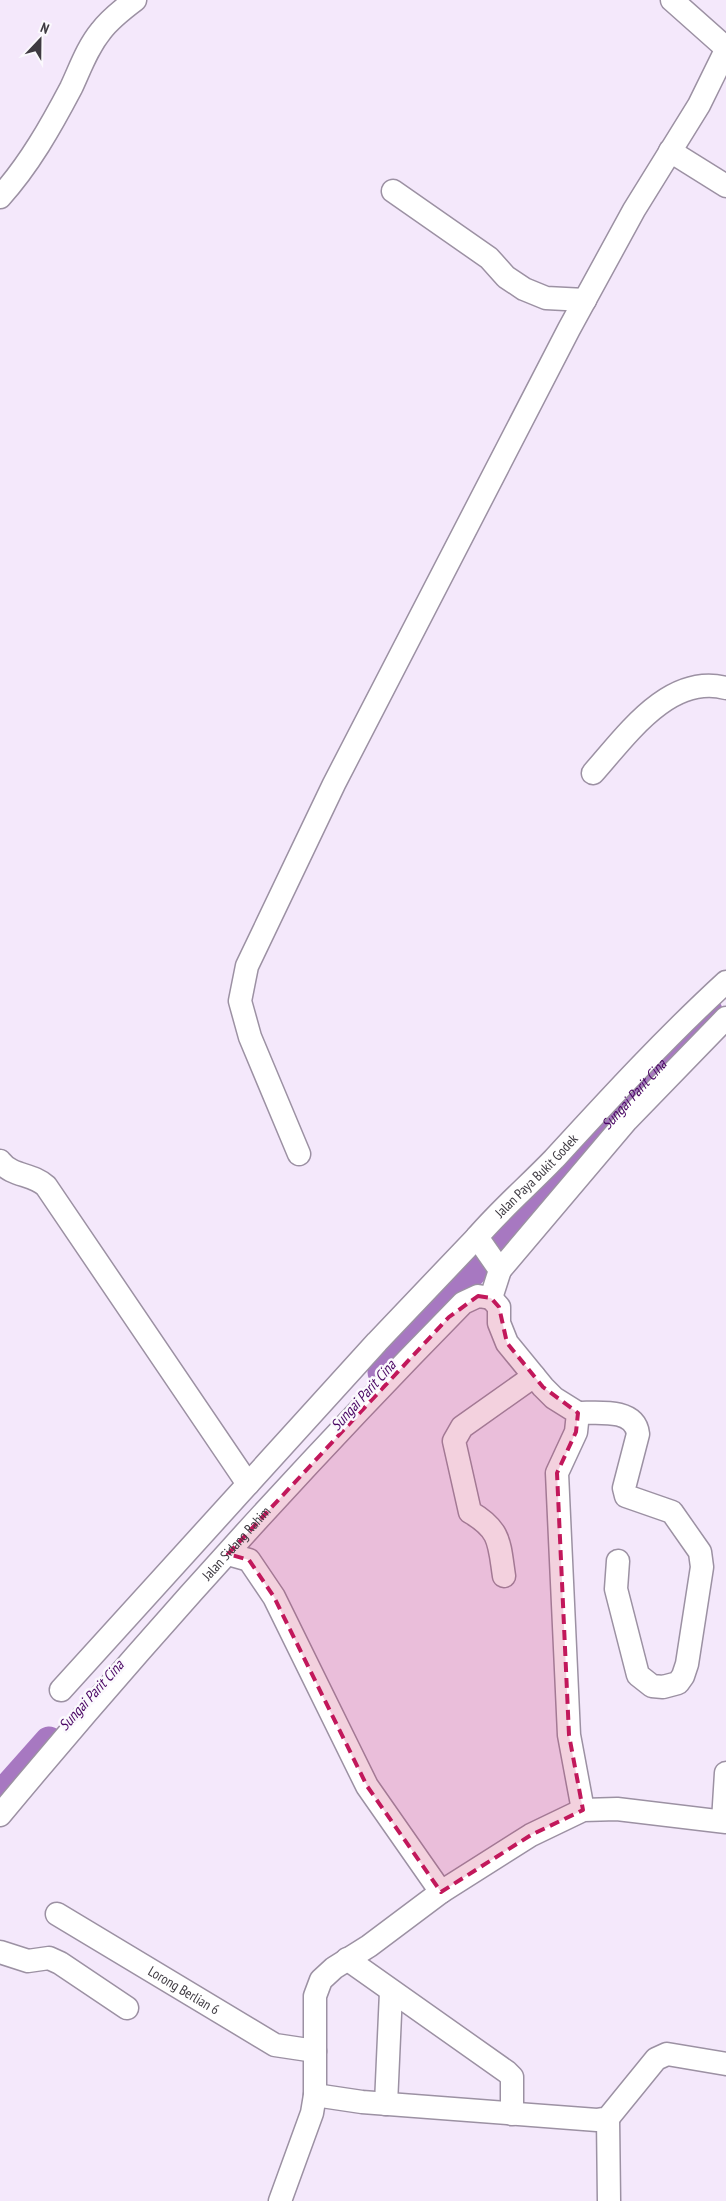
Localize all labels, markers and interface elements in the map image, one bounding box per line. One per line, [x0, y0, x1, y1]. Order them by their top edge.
north arrow [15, 15, 65, 65]
text: N [38, 18, 52, 38]
water label: Sungai Parit Cina [597, 1054, 671, 1133]
street label: Jalan Paya Bukit Godek [490, 1130, 582, 1222]
water label: Sungai Parit Cina [326, 1355, 400, 1434]
street label: Jalan Sidang Rahim [197, 1503, 274, 1585]
water label: Sungai Parit Cina [54, 1655, 128, 1734]
street label: Lorong Berlian 6 [145, 1962, 223, 2019]

